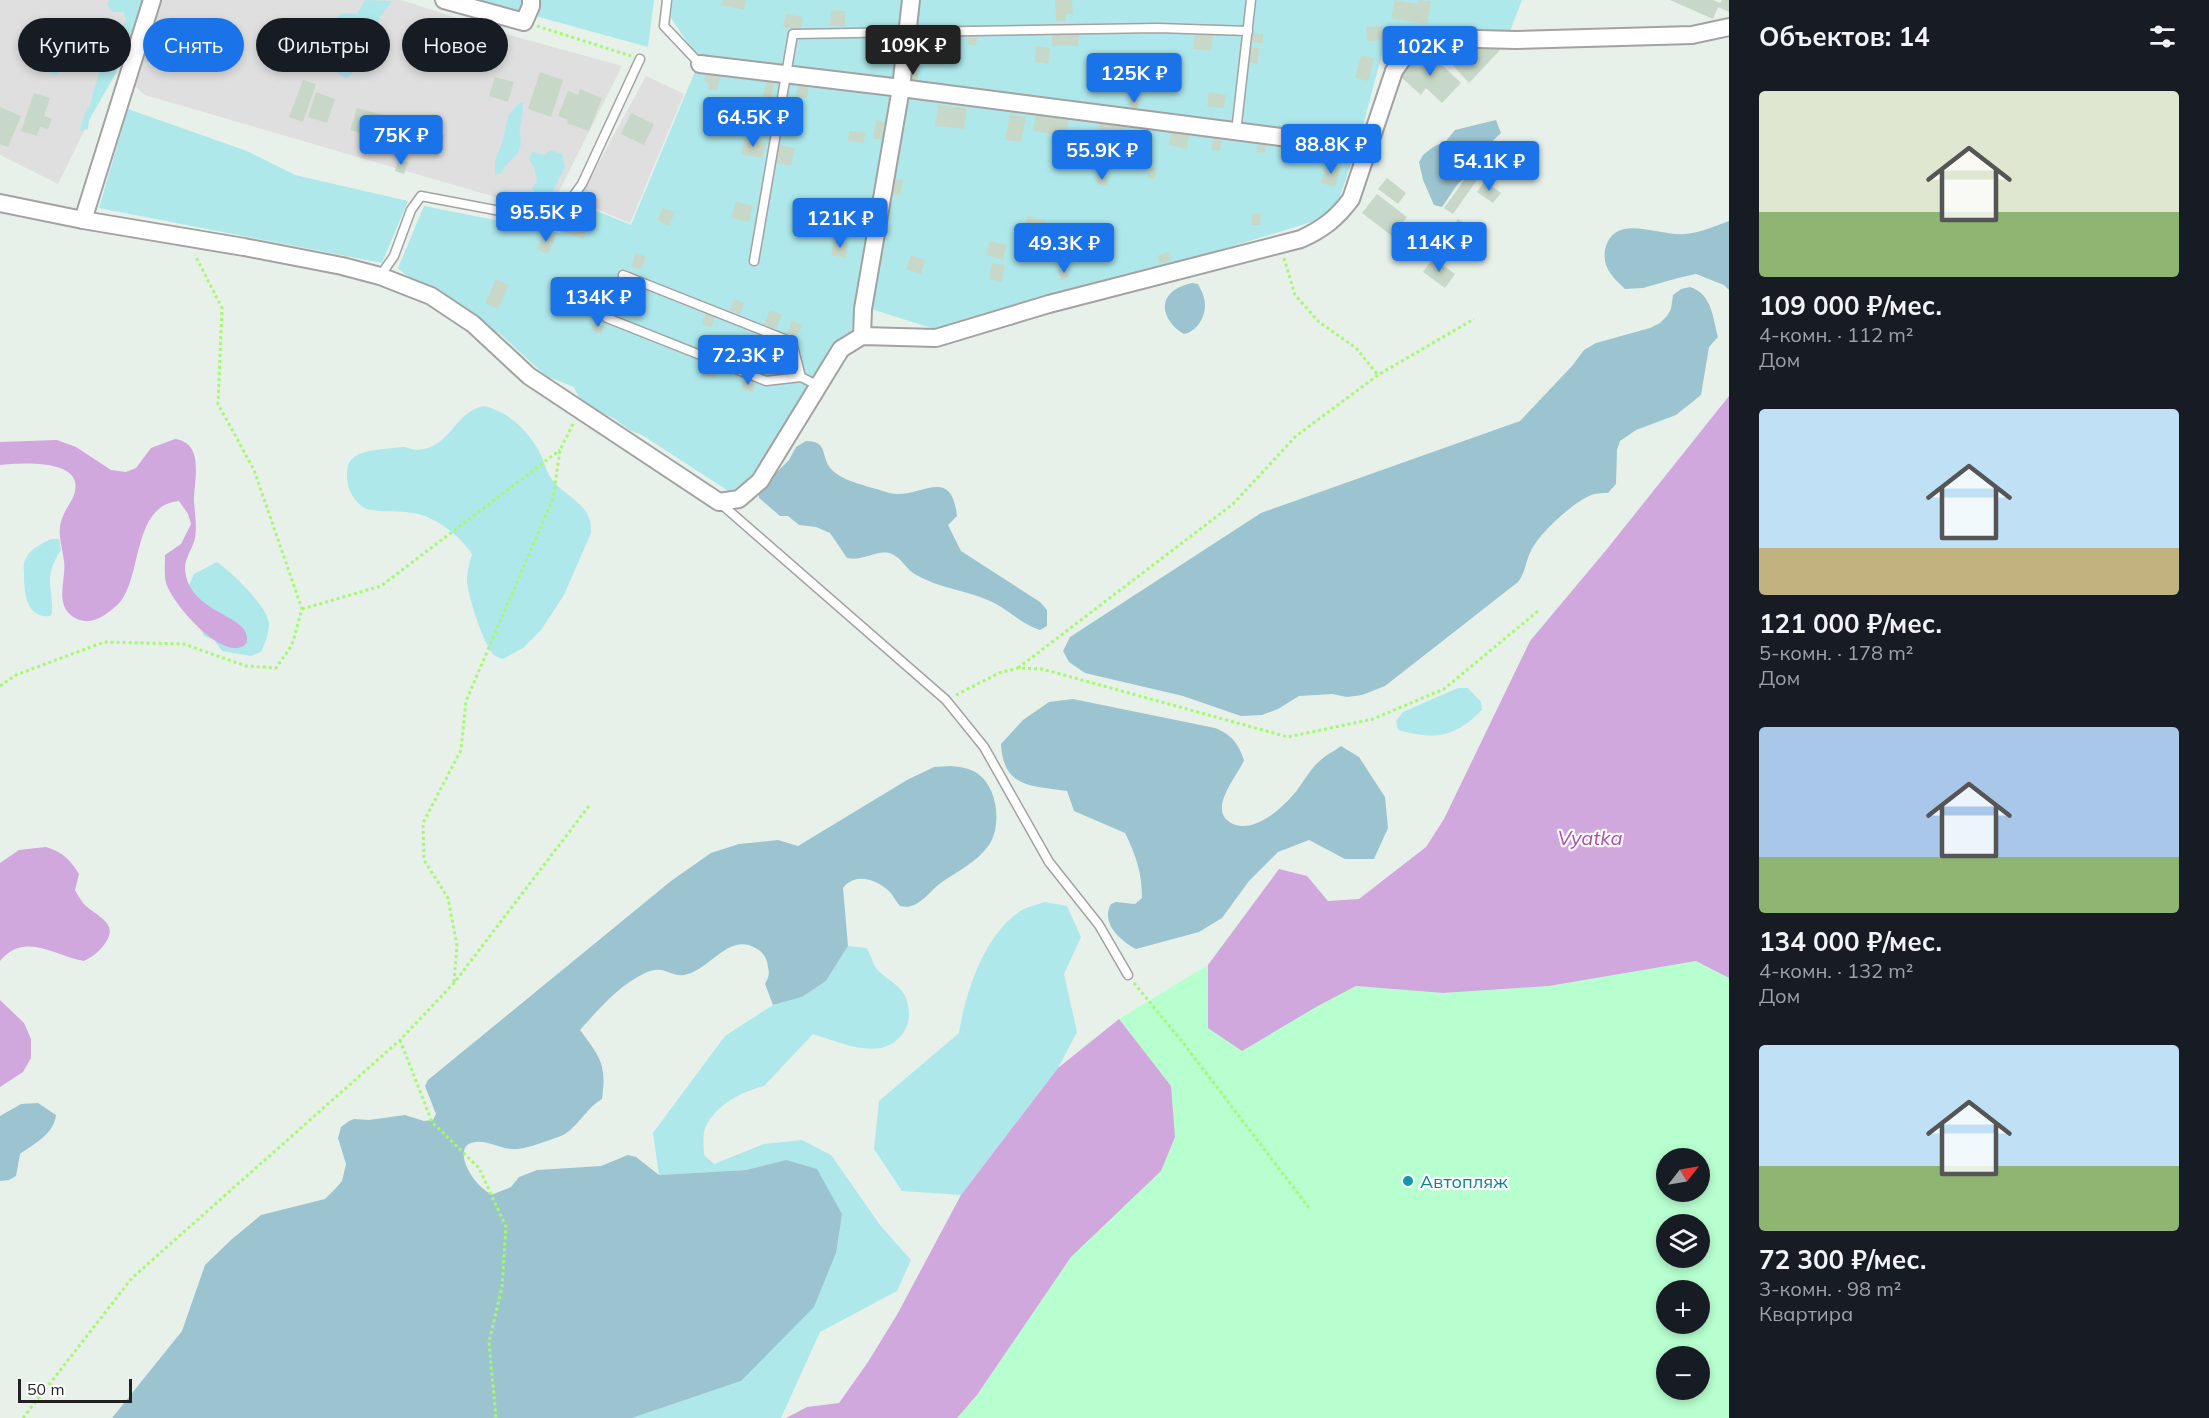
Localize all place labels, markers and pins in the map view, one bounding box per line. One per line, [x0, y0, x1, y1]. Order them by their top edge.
pin: 109K ₽ [864, 25, 962, 76]
pin: 102K ₽ [1381, 26, 1479, 77]
pin: 125K ₽ [1085, 53, 1183, 104]
pin: 64.5K ₽ [698, 97, 808, 148]
pin: 75K ₽ [359, 115, 443, 166]
pin: 88.8K ₽ [1276, 124, 1386, 175]
pin: 55.9K ₽ [1047, 130, 1157, 181]
pin: 54.1K ₽ [1434, 141, 1544, 192]
pin: 95.5K ₽ [491, 192, 601, 243]
pin: 121K ₽ [791, 198, 889, 249]
pin: 114K ₽ [1390, 222, 1488, 273]
pin: 49.3K ₽ [1009, 223, 1119, 274]
pin: 134K ₽ [549, 277, 647, 328]
pin: 72.3K ₽ [693, 335, 803, 386]
place label: Автопляж [1420, 1170, 1508, 1193]
marker: Автопляж [1401, 1174, 1415, 1188]

